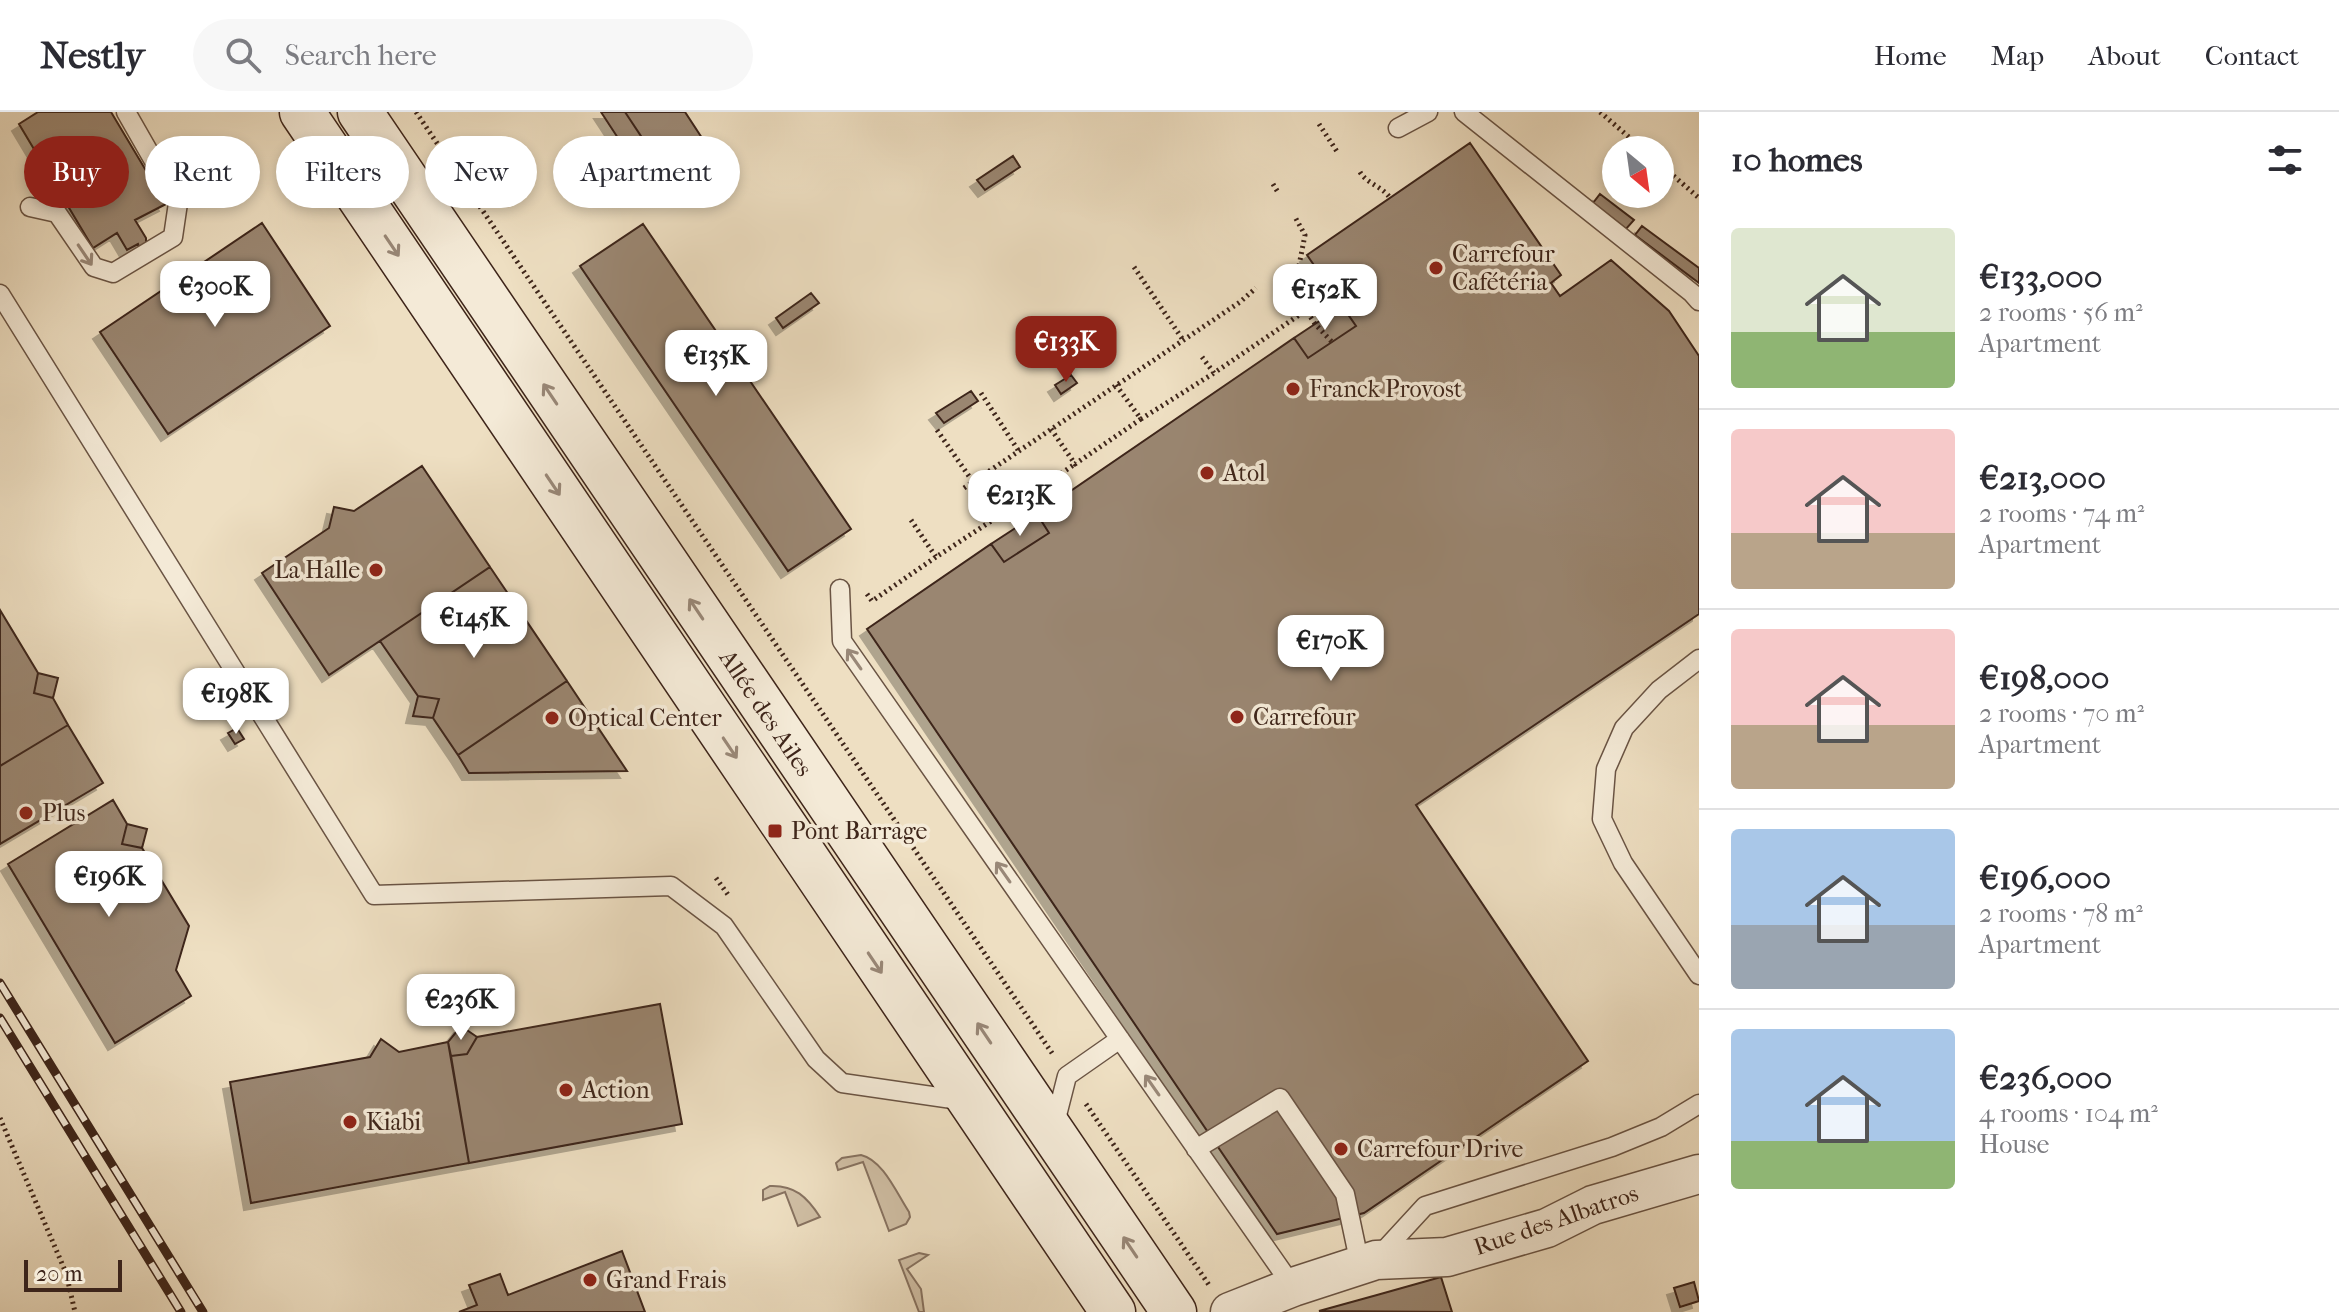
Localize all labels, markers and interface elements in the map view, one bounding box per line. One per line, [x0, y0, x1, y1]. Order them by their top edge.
search box [193, 19, 753, 91]
text: Nestly [40, 33, 145, 78]
icon: search [221, 33, 265, 77]
text: Search here [285, 38, 437, 73]
text: Home [1874, 39, 1947, 72]
text: Map [1991, 39, 2044, 72]
text: About [2088, 39, 2161, 72]
text: Contact [2205, 39, 2299, 72]
chip: Buy [24, 136, 129, 208]
chip: Rent [145, 136, 260, 208]
chip: Filters [276, 136, 409, 208]
chip: New [425, 136, 537, 208]
chip: Apartment [553, 136, 740, 208]
north arrow [1602, 136, 1674, 208]
map controls [1602, 136, 1674, 208]
icon: filters [2263, 138, 2307, 182]
text: 10 homes [1731, 140, 1862, 180]
one-way arrow [384, 235, 401, 257]
place label: Carrefour Cafétéria [1452, 240, 1555, 296]
one-way arrow [77, 243, 93, 266]
text: €133,000 [1979, 257, 2103, 297]
marker: Carrefour Cafétéria [1427, 259, 1445, 277]
icon: home [1795, 260, 1891, 356]
pin: €300K [159, 261, 271, 329]
pin: €152K [1269, 264, 1381, 332]
text: €300K [178, 271, 252, 302]
text: €152K [1291, 274, 1359, 305]
text: 2 rooms · 56 m² [1979, 297, 2143, 328]
pin: €133K [1010, 316, 1122, 384]
text: €133K [1034, 326, 1098, 357]
text: Apartment [1979, 328, 2101, 359]
pin: €135K [660, 330, 772, 398]
text: €135K [683, 340, 749, 371]
place label: Franck Provost [1309, 375, 1463, 403]
marker: Franck Provost [1284, 380, 1302, 398]
one-way arrow [542, 383, 558, 405]
text: €213,000 [1979, 458, 2106, 498]
place label: Atol [1222, 459, 1266, 487]
icon: home [1795, 461, 1891, 557]
marker: Atol [1198, 464, 1216, 482]
pin: €213K [964, 470, 1076, 538]
one-way arrow [545, 474, 561, 496]
text: €213K [986, 480, 1054, 511]
text: 2 rooms · 74 m² [1979, 498, 2144, 529]
text: Apartment [1979, 529, 2101, 560]
place label: La Halle [274, 556, 360, 584]
marker: La Halle [367, 561, 385, 579]
pin: €145K [418, 592, 530, 660]
one-way arrow [687, 599, 704, 621]
text: €145K [439, 602, 509, 633]
pin: €170K [1275, 615, 1387, 683]
text: €170K [1296, 625, 1366, 656]
street label: Allée des Ailes [713, 644, 819, 782]
one-way arrow [846, 648, 862, 670]
text: €198,000 [1979, 658, 2110, 698]
icon: home [1795, 661, 1891, 757]
pin: €198K [180, 668, 292, 736]
text: €198K [201, 678, 271, 709]
text: 2 rooms · 70 m² [1979, 698, 2144, 729]
place label: Carrefour [1253, 703, 1356, 731]
place label: Optical Center [568, 704, 722, 732]
marker: Carrefour [1228, 708, 1246, 726]
marker: Optical Center [543, 709, 561, 727]
text: Apartment [1979, 729, 2101, 760]
one-way arrow [721, 736, 738, 758]
place label: Plus [42, 799, 86, 827]
marker: Plus [17, 804, 35, 822]
place label: Pont Barrage [791, 817, 927, 845]
marker: Pont Barrage [766, 822, 784, 840]
pin: €196K [53, 851, 165, 919]
text: €196,000 [1979, 858, 2111, 898]
text: €196K [73, 861, 145, 892]
one-way arrow [995, 861, 1011, 883]
icon: home [1795, 861, 1891, 957]
text: 2 rooms · 78 m² [1979, 898, 2143, 929]
text: Apartment [1979, 929, 2101, 960]
one-way arrow [867, 952, 883, 974]
pin: €236K [405, 974, 517, 1042]
text: €236K [425, 984, 497, 1015]
one-way arrow [975, 1022, 992, 1044]
text: €236,000 [1979, 1058, 2112, 1098]
icon: home [1795, 1061, 1891, 1157]
one-way arrow [1144, 1074, 1160, 1096]
place label: Action [581, 1076, 650, 1104]
marker: Action [557, 1081, 575, 1099]
text: 4 rooms · 104 m² [1979, 1098, 2158, 1129]
place label: Kiabi [366, 1108, 421, 1136]
marker: Kiabi [341, 1113, 359, 1131]
text: House [1979, 1129, 2049, 1160]
place label: Carrefour Drive [1357, 1135, 1524, 1163]
marker: Carrefour Drive [1332, 1140, 1350, 1158]
street label: Rue des Albatros [1470, 1179, 1642, 1261]
one-way arrow [1122, 1237, 1138, 1259]
scale bar [24, 1256, 122, 1292]
text: 20 m [36, 1261, 82, 1287]
place label: Grand Frais [606, 1266, 727, 1294]
marker: Grand Frais [581, 1271, 599, 1289]

